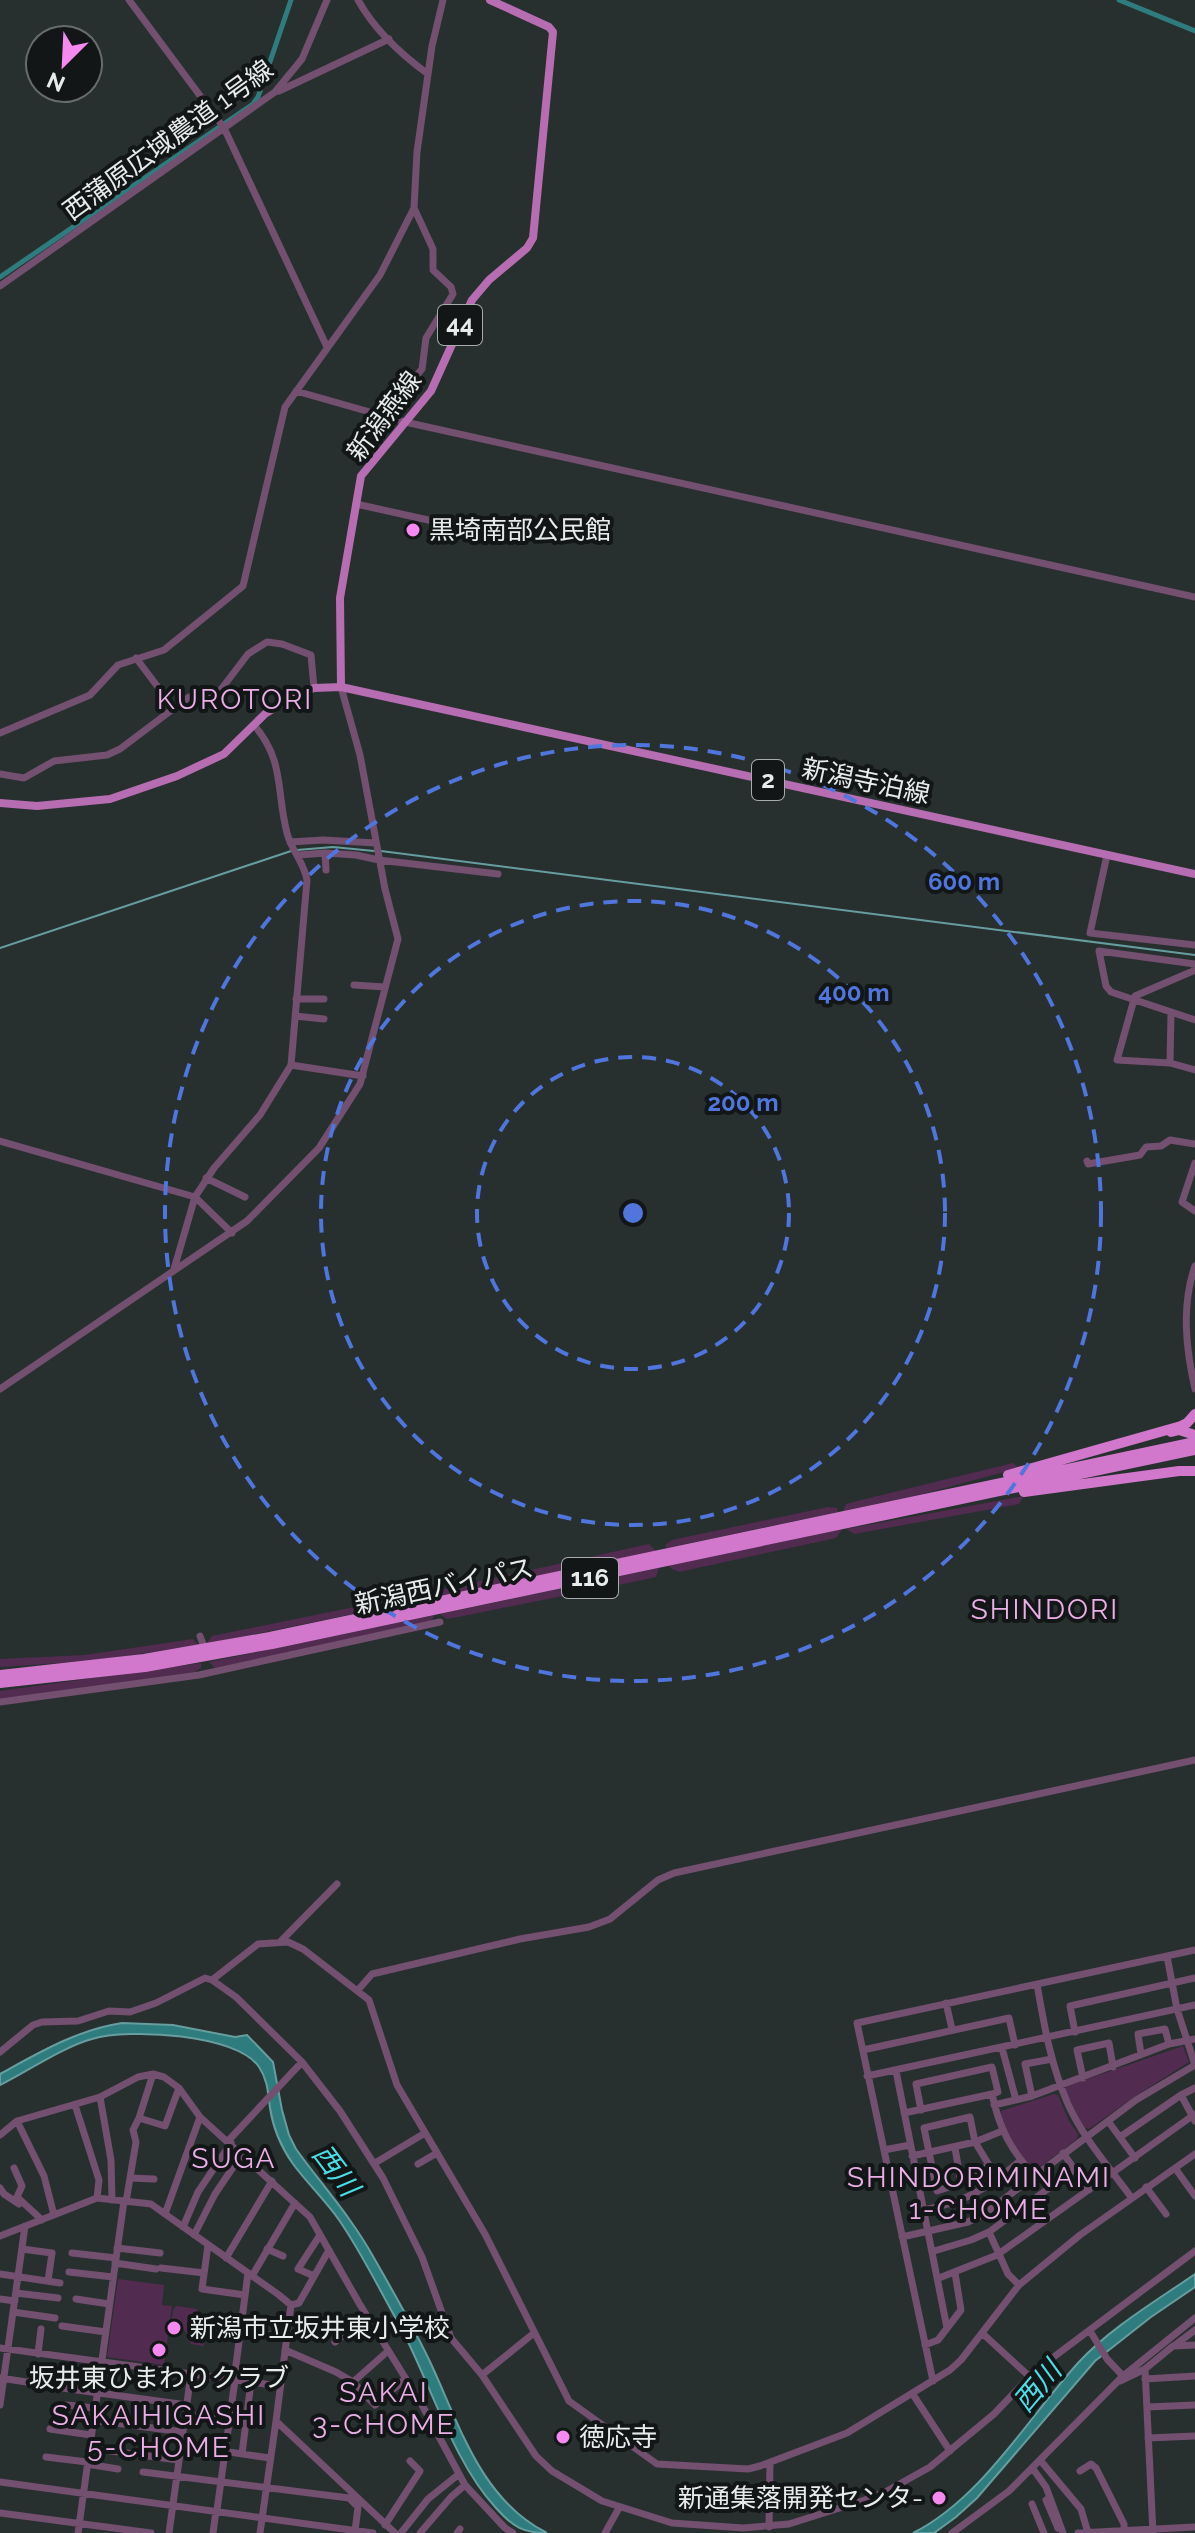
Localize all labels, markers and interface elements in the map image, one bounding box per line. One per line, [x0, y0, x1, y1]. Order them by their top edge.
north arrow [24, 24, 104, 104]
street label: 西蒲原広域農道 1号線 [57, 54, 279, 226]
text: N [43, 67, 69, 98]
road number: 44 [438, 305, 482, 345]
street label: 新潟燕線 [341, 365, 427, 467]
place label: 黒埼南部公民館 [429, 515, 611, 545]
marker: 黒埼南部公民館 [404, 521, 422, 539]
district label: KUROTORI [157, 683, 313, 716]
street label: 新潟寺泊線 [799, 753, 933, 809]
road number: 2 [752, 760, 784, 800]
text: 600 m [928, 867, 1000, 896]
text: 400 m [818, 978, 890, 1007]
text: 200 m [707, 1088, 779, 1117]
centre of rings [619, 1199, 647, 1227]
street label: 新潟西バイパス [352, 1552, 536, 1620]
road number: 116 [562, 1558, 618, 1598]
district label: SHINDORI [971, 1593, 1119, 1626]
water label: 西川 [306, 2138, 367, 2205]
district label: SUGA [191, 2142, 277, 2175]
district label: SHINDORIMINAMI 1-CHOME [847, 2161, 1111, 2226]
place label: 新潟市立坂井東小学校 [190, 2313, 450, 2343]
marker: 新潟市立坂井東小学校 [165, 2319, 183, 2337]
marker: 坂井東ひまわりクラブ [150, 2341, 168, 2359]
water label: 西川 [1007, 2352, 1070, 2418]
place label: 坂井東ひまわりクラブ [29, 2363, 289, 2393]
district label: SAKAI 3-CHOME [312, 2376, 456, 2441]
district label: SAKAIHIGASHI 5-CHOME [52, 2399, 266, 2464]
place label: 徳応寺 [579, 2422, 657, 2452]
marker: 徳応寺 [554, 2428, 572, 2446]
place label: 新通集落開発センタ- [678, 2483, 923, 2513]
marker: 新通集落開発センタ- [930, 2489, 948, 2507]

